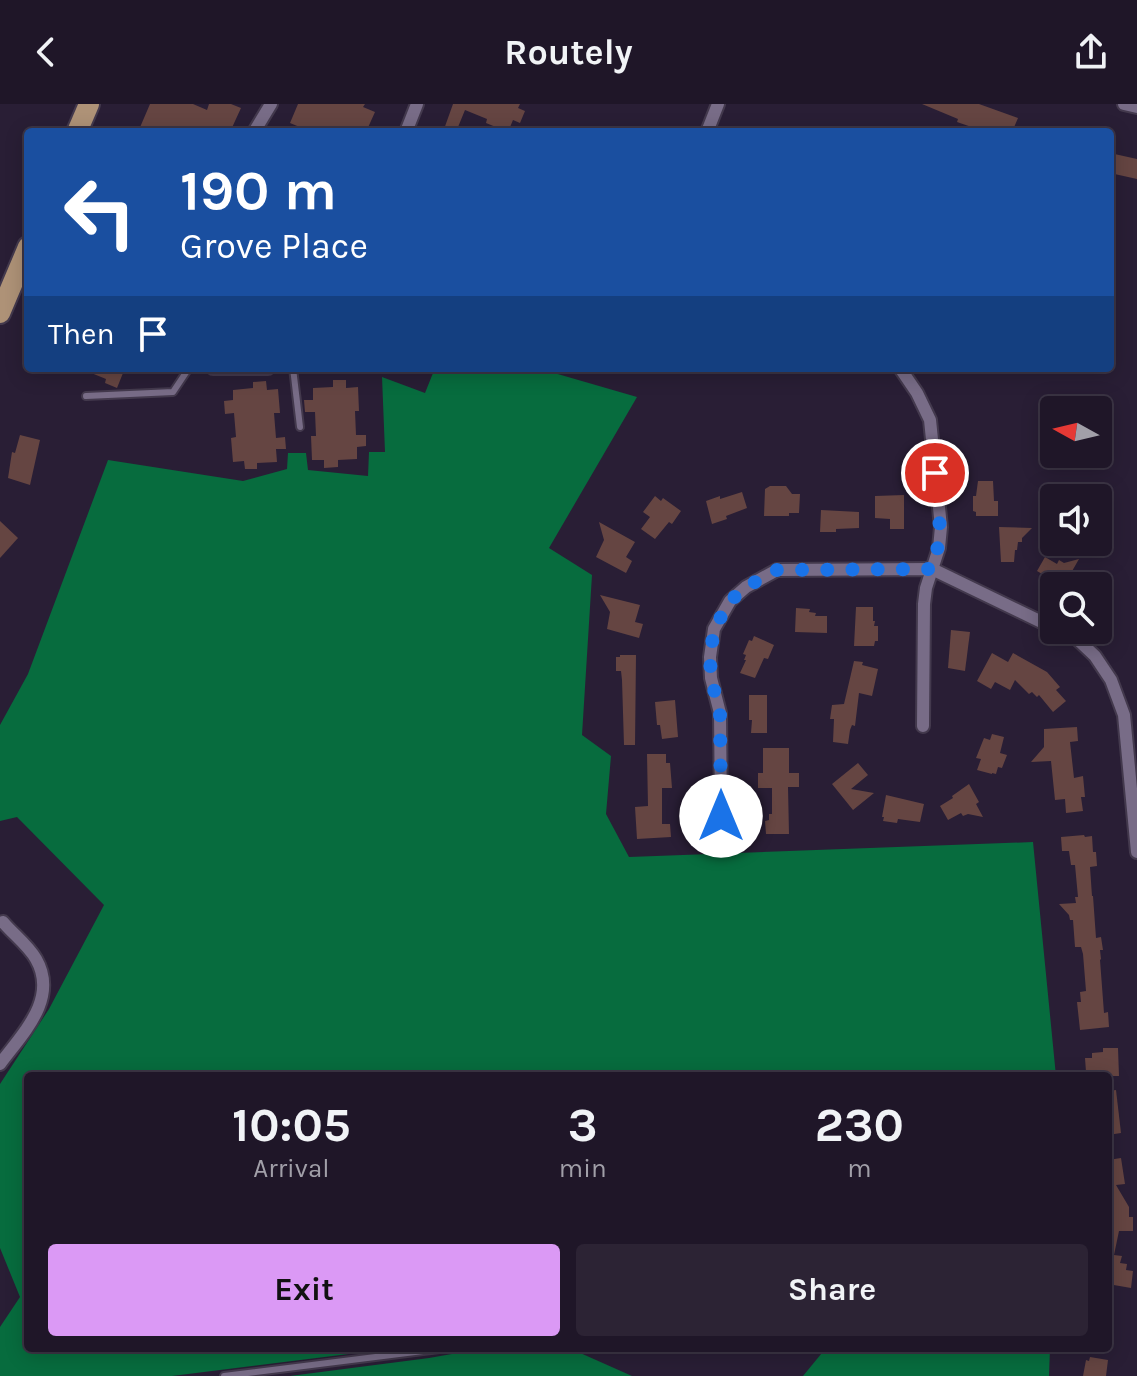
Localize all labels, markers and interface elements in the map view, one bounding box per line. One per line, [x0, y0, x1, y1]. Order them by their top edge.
icon: back [24, 30, 68, 74]
icon: share [1069, 30, 1113, 74]
text: Routely [504, 31, 633, 73]
text: 190 m [180, 158, 337, 223]
icon: left [48, 160, 152, 264]
text: Grove Place [180, 225, 368, 267]
icon: arrive [131, 312, 175, 356]
text: Then [48, 316, 115, 352]
north arrow [1040, 396, 1112, 468]
map controls [1040, 396, 1112, 644]
pin [901, 439, 969, 507]
icon: arrive [913, 451, 957, 495]
button: sound [1040, 484, 1112, 556]
button: search [1040, 572, 1112, 644]
position arrow [679, 774, 763, 858]
text: 10:05 [232, 1097, 351, 1153]
text: 3 [568, 1097, 598, 1153]
text: 230 [815, 1097, 904, 1153]
text: Arrival [253, 1153, 330, 1184]
text: min [559, 1153, 607, 1184]
text: m [847, 1153, 871, 1184]
button: Exit [48, 1244, 560, 1336]
button: Share [576, 1244, 1088, 1336]

